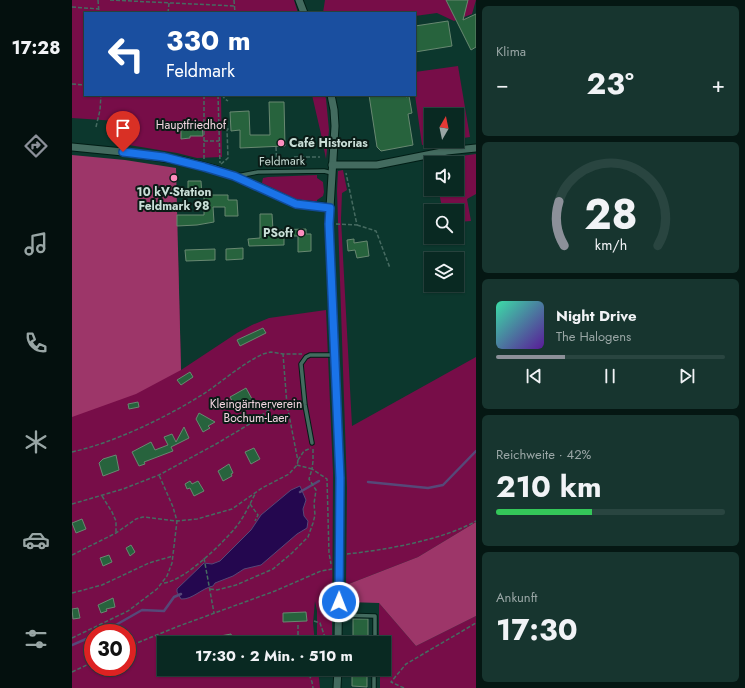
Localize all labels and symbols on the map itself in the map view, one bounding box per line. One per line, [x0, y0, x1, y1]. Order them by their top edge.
north arrow [424, 108, 464, 148]
pin [106, 111, 140, 152]
park label: Hauptfriedhof [156, 116, 227, 134]
place label: Café Historias [289, 134, 368, 152]
marker: Café Historias [276, 138, 286, 148]
street label: Feldmark [259, 152, 306, 170]
marker: 10 kV-Station Feldmark 98 [169, 173, 179, 183]
place label: 10 kV-Station Feldmark 98 [137, 183, 211, 215]
place label: PSoft [263, 224, 293, 242]
marker: PSoft [296, 228, 306, 238]
park label: Kleingärtnerverein Bochum-Laer [210, 395, 302, 427]
position arrow [318, 581, 360, 623]
speed limit sign: 30 [84, 624, 136, 676]

